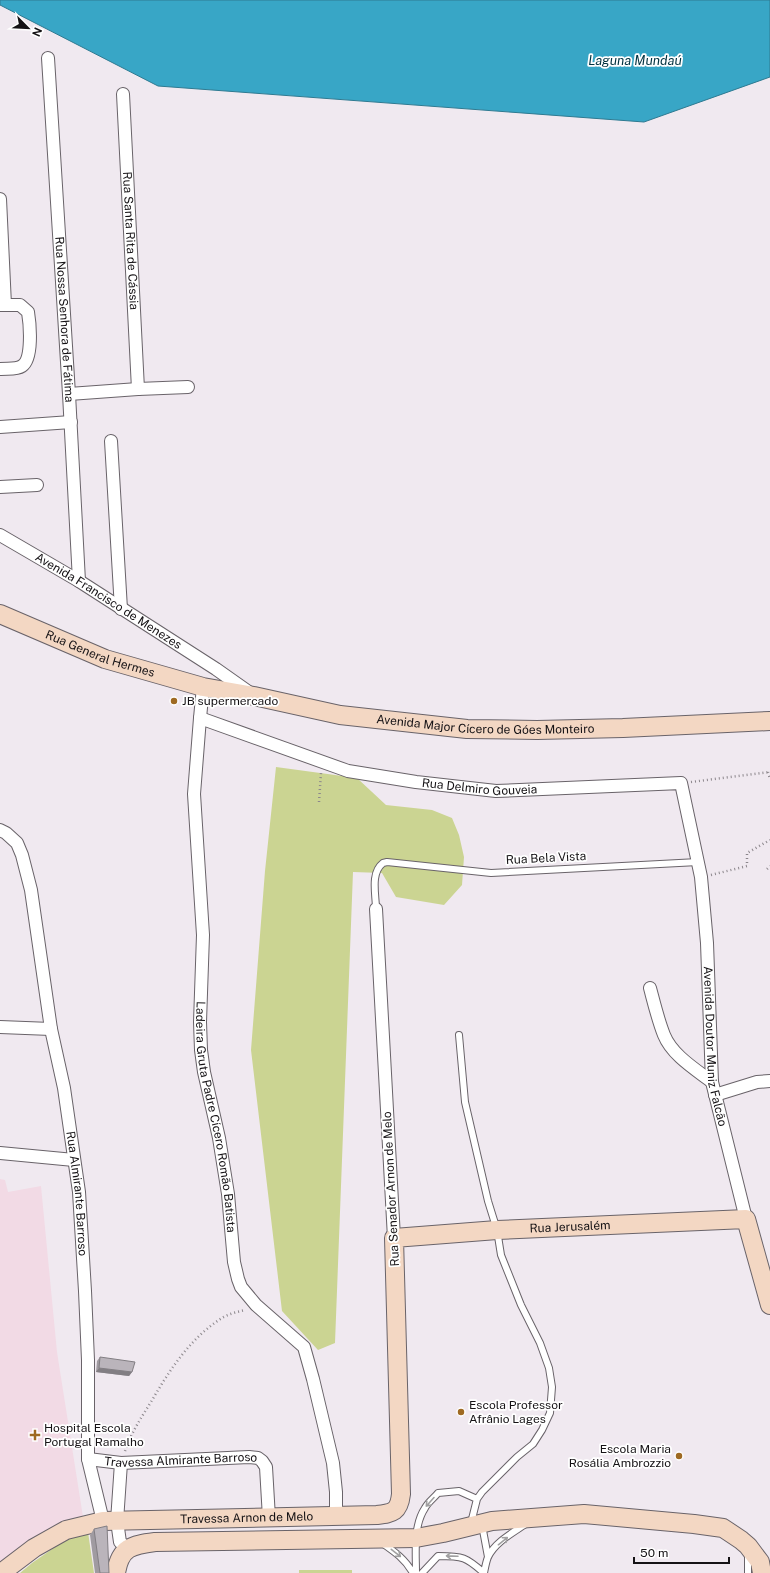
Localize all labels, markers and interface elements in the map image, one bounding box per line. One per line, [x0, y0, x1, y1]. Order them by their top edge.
north arrow [8, 8, 48, 48]
text: N [30, 26, 44, 38]
water label: Laguna Mundaú [588, 53, 682, 68]
street label: Rua Santa Rita de Cássia [120, 171, 141, 310]
street label: Rua Nossa Senhora de Fátima [52, 236, 76, 403]
street label: Avenida Francisco de Menezes [33, 550, 184, 652]
street label: Rua General Hermes [43, 627, 156, 680]
place label: JB supermercado [182, 694, 278, 708]
marker: JB supermercado [169, 696, 179, 706]
street label: Avenida Major Cícero de Góes Monteiro [376, 712, 595, 737]
street label: Rua Delmiro Gouveia [421, 776, 538, 798]
street label: Rua Bela Vista [505, 849, 587, 867]
street label: Avenida Doutor Muniz Falcão [701, 966, 730, 1128]
street label: Ladeira Gruta Padre Cícero Romão Batista [193, 1001, 238, 1233]
street label: Rua Senador Arnon de Melo [380, 1111, 402, 1267]
street label: Rua Almirante Barroso [63, 1130, 90, 1257]
street label: Rua Jerusalém [529, 1218, 611, 1236]
place label: Escola Professor Afrânio Lages [469, 1398, 563, 1426]
marker: Escola Professor Afrânio Lages [456, 1407, 466, 1417]
place label: Hospital Escola Portugal Ramalho [44, 1421, 144, 1449]
marker: Hospital Escola Portugal Ramalho [29, 1429, 41, 1441]
place label: Escola Maria Rosália Ambrozzio [569, 1442, 671, 1470]
street label: Travessa Almirante Barroso [103, 1450, 258, 1470]
marker: Escola Maria Rosália Ambrozzio [674, 1451, 684, 1461]
one-way arrow [425, 1497, 434, 1507]
street label: Travessa Arnon de Melo [180, 1509, 314, 1526]
one-way arrow [498, 1536, 509, 1545]
scale bar [634, 1539, 729, 1565]
text: 50 m [640, 1546, 668, 1560]
one-way arrow [390, 1549, 401, 1557]
one-way arrow [446, 1552, 459, 1560]

